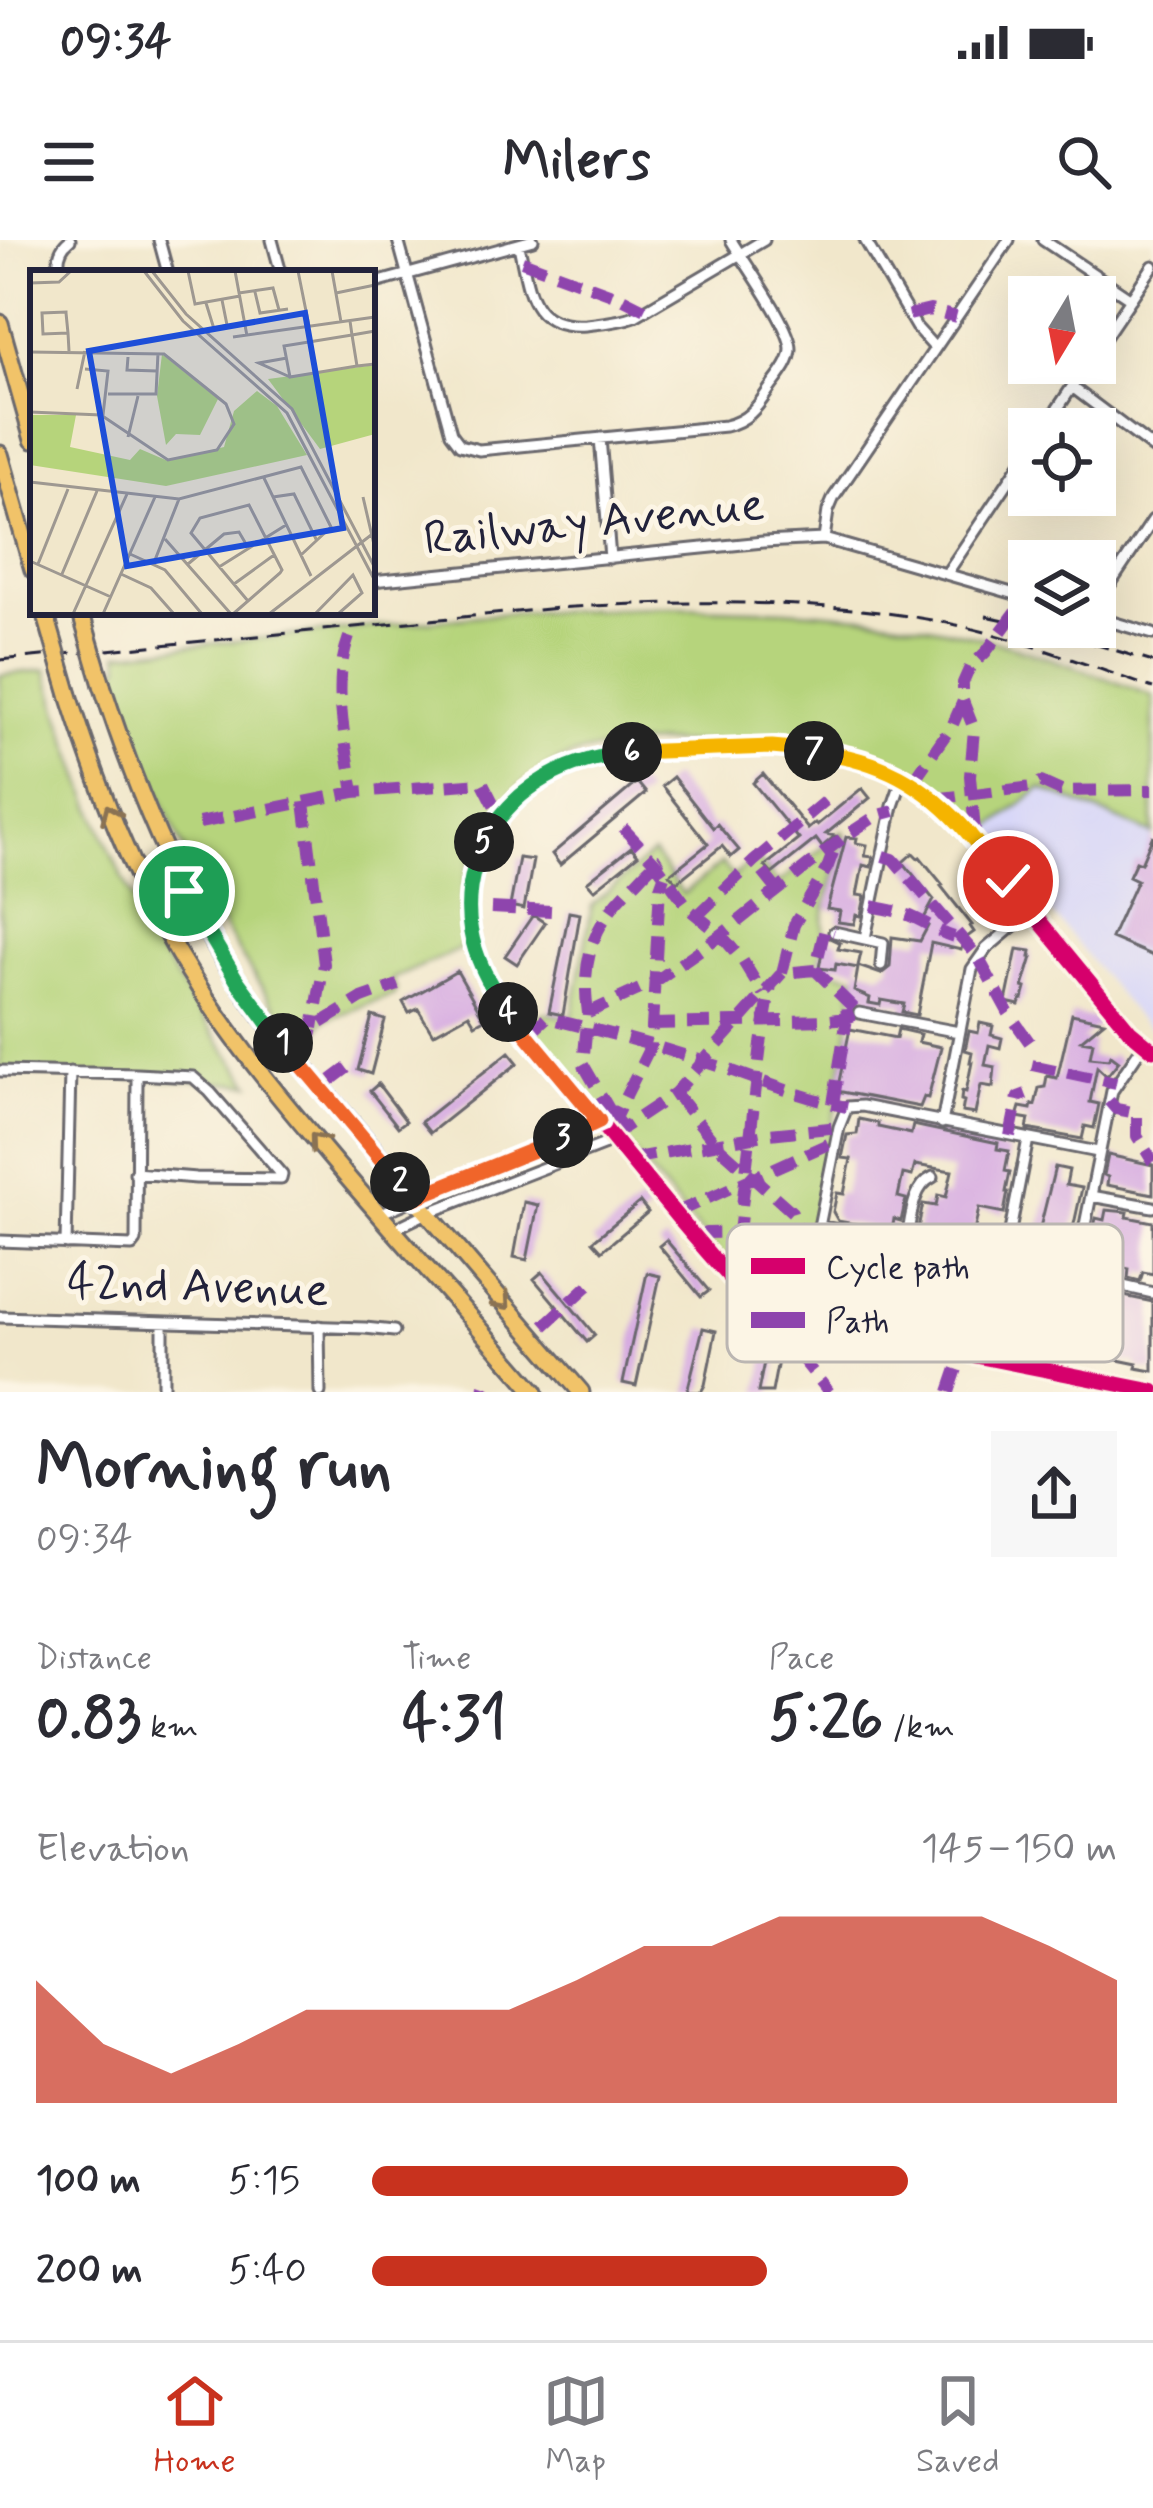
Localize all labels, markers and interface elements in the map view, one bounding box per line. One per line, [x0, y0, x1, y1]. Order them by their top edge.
text: 09:34 [60, 13, 172, 72]
text: Milers [503, 127, 650, 198]
icon: menu [36, 129, 102, 195]
icon: search [1051, 129, 1117, 195]
inset map [30, 270, 375, 615]
north arrow [1008, 276, 1116, 384]
map controls [1008, 276, 1116, 648]
button: locate [1008, 408, 1116, 516]
street label: Railway Avenue [421, 474, 767, 572]
button: layers [1008, 540, 1116, 648]
pin: 7 [784, 721, 844, 781]
pin: 6 [602, 722, 662, 782]
text: 7 [804, 729, 824, 773]
text: 6 [624, 730, 640, 774]
one-way arrow [100, 804, 124, 825]
pin: 5 [454, 812, 514, 872]
text: 5 [474, 820, 494, 864]
pin [957, 830, 1059, 932]
pin [133, 840, 235, 942]
icon: check [975, 848, 1041, 914]
icon: arrive [151, 858, 217, 924]
pin: 4 [478, 982, 538, 1042]
text: 4 [498, 990, 518, 1034]
pin: 1 [253, 1013, 313, 1073]
text: 1 [276, 1021, 290, 1065]
pin: 3 [533, 1108, 593, 1168]
text: 3 [556, 1116, 570, 1160]
one-way arrow [309, 1133, 331, 1155]
pin: 2 [370, 1152, 430, 1212]
text: 2 [392, 1160, 408, 1204]
legend [727, 1224, 1123, 1362]
text: Cycle path [826, 1247, 970, 1291]
street label: 42nd Avenue [66, 1251, 330, 1323]
one-way arrow [488, 1288, 510, 1310]
text: Path [826, 1301, 889, 1345]
text: Morning run [36, 1426, 392, 1512]
button: share [991, 1431, 1117, 1557]
text: 09:34 [36, 1514, 133, 1565]
text: Distance [36, 1637, 152, 1681]
text: Time [402, 1637, 471, 1681]
text: Pace [769, 1637, 834, 1681]
text: 0.83 [36, 1681, 141, 1760]
text: 4:31 [402, 1681, 506, 1760]
text: 5:26 [769, 1681, 883, 1760]
text: km [141, 1706, 198, 1750]
text: /km [883, 1706, 955, 1750]
text: Elevation [36, 1824, 190, 1875]
text: 145–150 m [921, 1824, 1117, 1875]
text: 100 m [36, 2156, 141, 2207]
text: 5:15 [228, 2156, 300, 2207]
text: 200 m [36, 2246, 142, 2297]
text: 5:40 [228, 2246, 307, 2297]
tab: Home [154, 2368, 236, 2484]
tab: Map [543, 2368, 609, 2484]
tab: Saved [916, 2368, 999, 2484]

